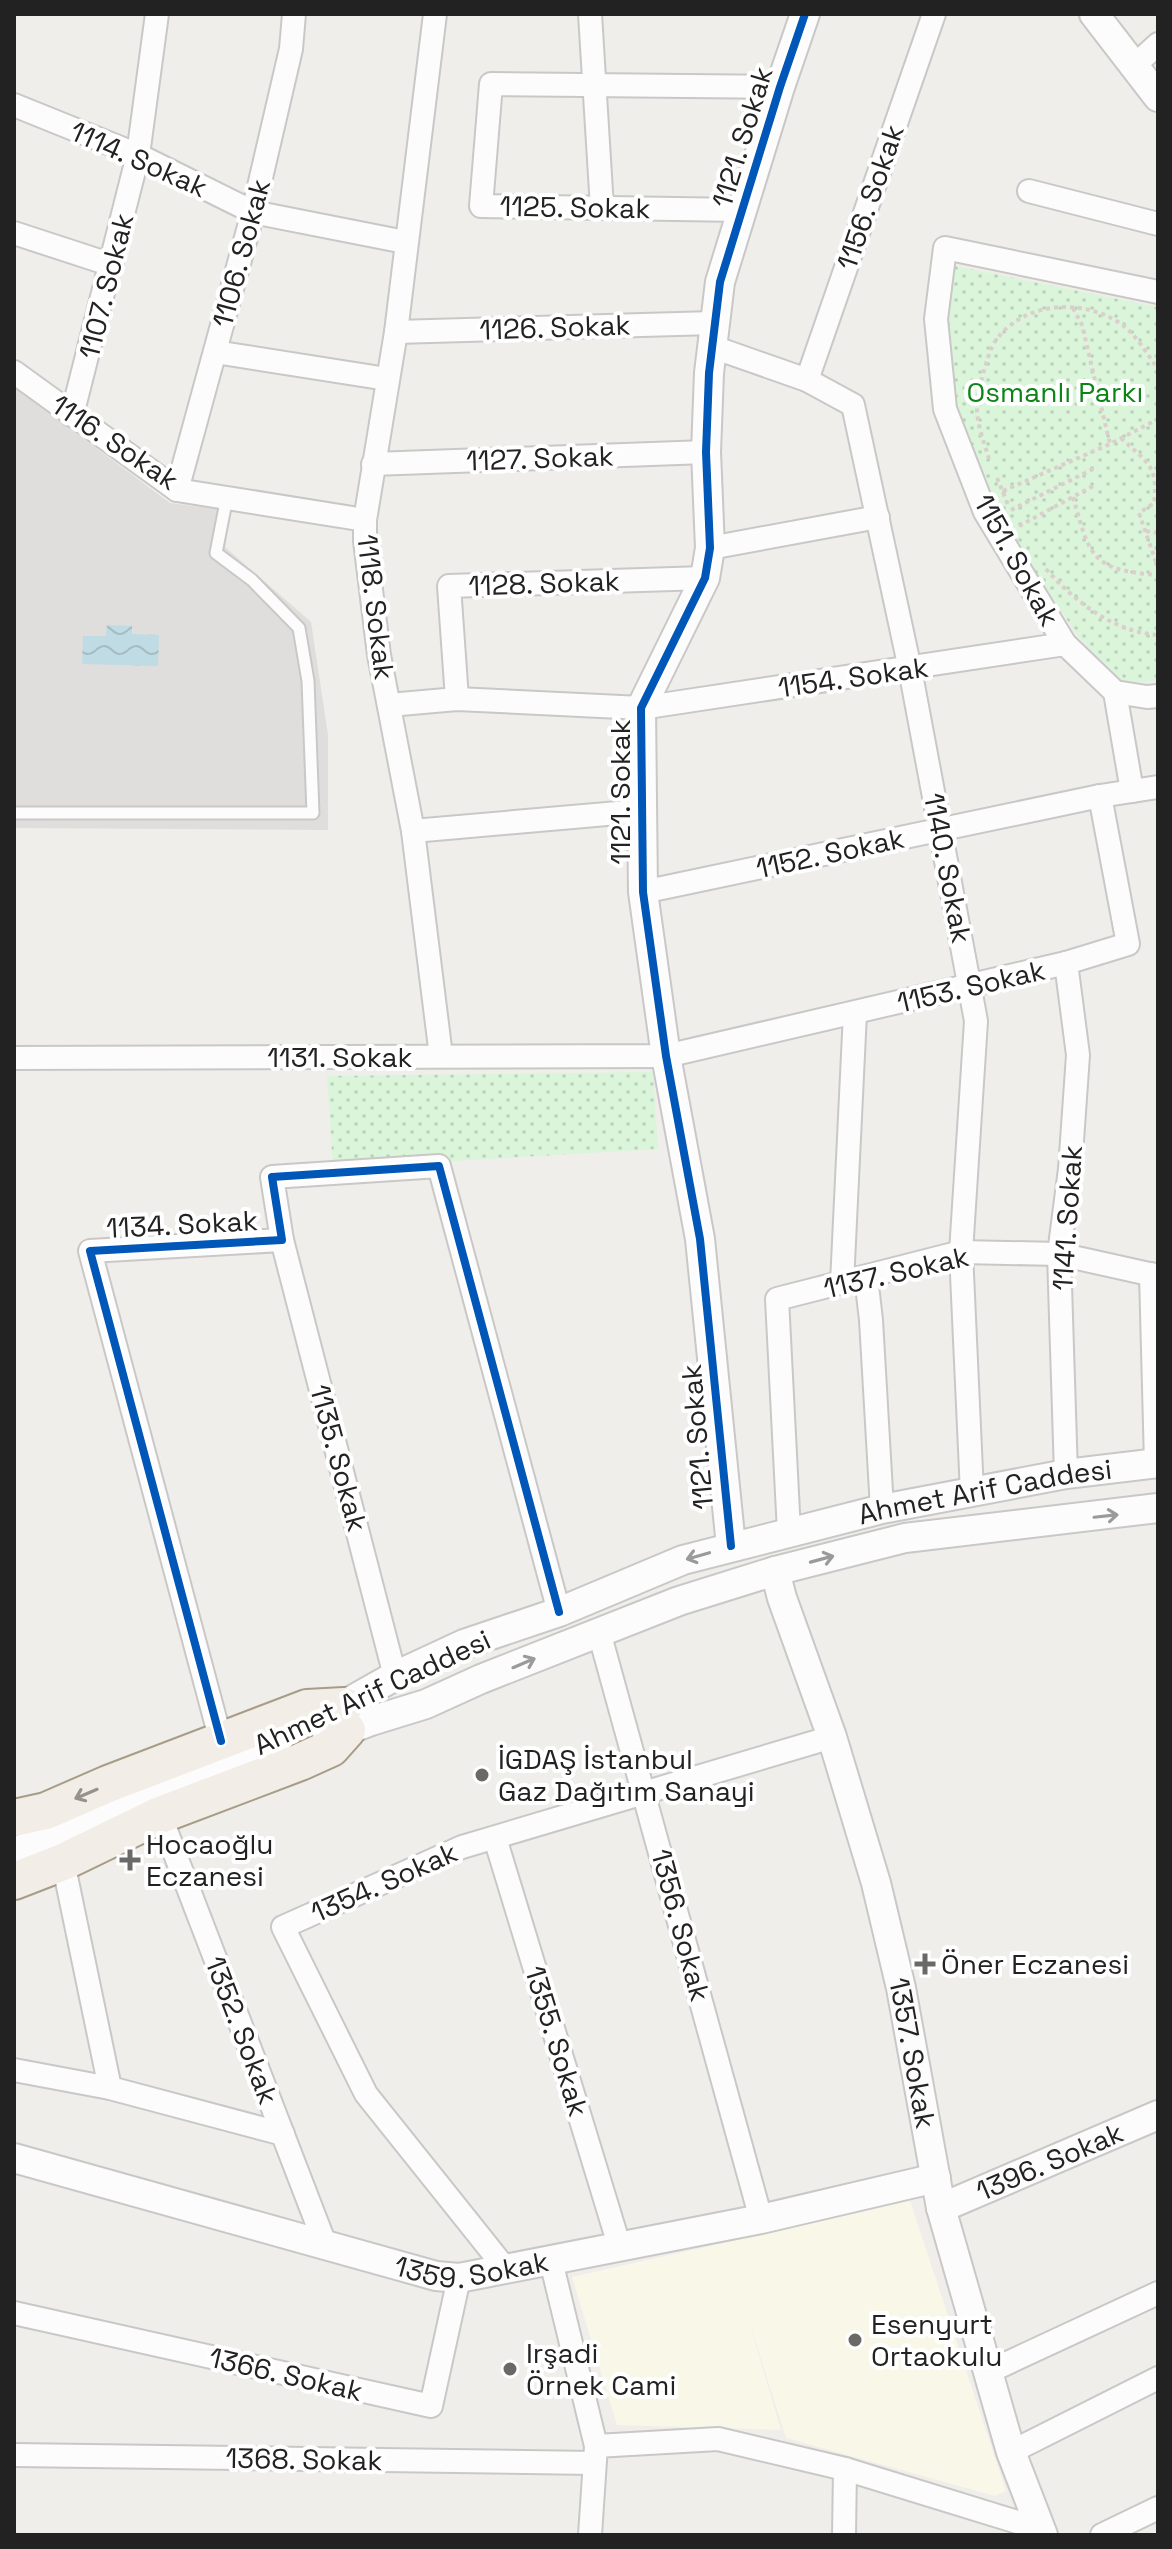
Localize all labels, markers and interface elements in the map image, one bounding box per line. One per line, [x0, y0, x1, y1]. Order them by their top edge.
street label: 1121. Sokak [703, 62, 781, 212]
street label: 1114. Sokak [65, 113, 213, 205]
street label: 1156. Sokak [828, 120, 912, 274]
street label: 1106. Sokak [204, 175, 278, 331]
street label: 1125. Sokak [499, 188, 651, 226]
street label: 1107. Sokak [71, 210, 141, 362]
street label: 1126. Sokak [479, 306, 631, 348]
park label: Osmanlı Parkı [967, 374, 1143, 410]
street label: 1116. Sokak [44, 386, 186, 498]
street label: 1127. Sokak [466, 437, 614, 479]
street label: 1151. Sokak [966, 488, 1068, 632]
street label: 1118. Sokak [349, 532, 403, 682]
street label: 1128. Sokak [468, 562, 620, 604]
street label: 1154. Sokak [776, 649, 930, 705]
street label: 1121. Sokak [602, 719, 638, 865]
street label: 1140. Sokak [916, 790, 980, 946]
street label: 1152. Sokak [753, 820, 907, 886]
street label: 1153. Sokak [893, 951, 1049, 1021]
street label: 1131. Sokak [267, 1039, 413, 1075]
street label: 1141. Sokak [1044, 1144, 1090, 1292]
street label: 1134. Sokak [105, 1202, 259, 1246]
street label: 1137. Sokak [820, 1238, 972, 1306]
street label: 1121. Sokak [673, 1363, 721, 1511]
street label: 1135. Sokak [302, 1381, 376, 1535]
street label: Ahmet Arif Caddesi [854, 1451, 1114, 1532]
one-way arrow [1092, 1508, 1119, 1523]
one-way arrow [685, 1549, 711, 1564]
one-way arrow [808, 1550, 834, 1565]
street label: Ahmet Arif Caddesi [248, 1621, 496, 1763]
one-way arrow [511, 1655, 536, 1670]
place label: İGDAŞ İstanbul Gaz Dağıtım Sanayi [498, 1741, 755, 1809]
marker: İGDAŞ İstanbul Gaz Dağıtım Sanayi [473, 1766, 491, 1784]
one-way arrow [74, 1788, 99, 1803]
place label: Hocaoğlu Eczanesi [146, 1826, 273, 1894]
street label: 1354. Sokak [305, 1834, 463, 1930]
street label: 1356. Sokak [643, 1845, 719, 2005]
marker: Hocaoğlu Eczanesi [121, 1851, 139, 1869]
place label: Öner Eczanesi [941, 1946, 1129, 1982]
street label: 1352. Sokak [197, 1951, 287, 2109]
marker: Öner Eczanesi [916, 1955, 934, 1973]
street label: 1355. Sokak [517, 1961, 597, 2121]
street label: 1357. Sokak [881, 1974, 944, 2131]
street label: 1396. Sokak [970, 2114, 1129, 2209]
street label: 1359. Sokak [390, 2243, 552, 2296]
place label: Esenyurt Ortaokulu [871, 2306, 1002, 2374]
marker: Esenyurt Ortaokulu [846, 2331, 864, 2349]
place label: Irşadi Örnek Cami [526, 2335, 676, 2403]
street label: 1366. Sokak [206, 2339, 366, 2409]
marker: Irşadi Örnek Cami [501, 2360, 519, 2378]
street label: 1368. Sokak [225, 2440, 383, 2478]

